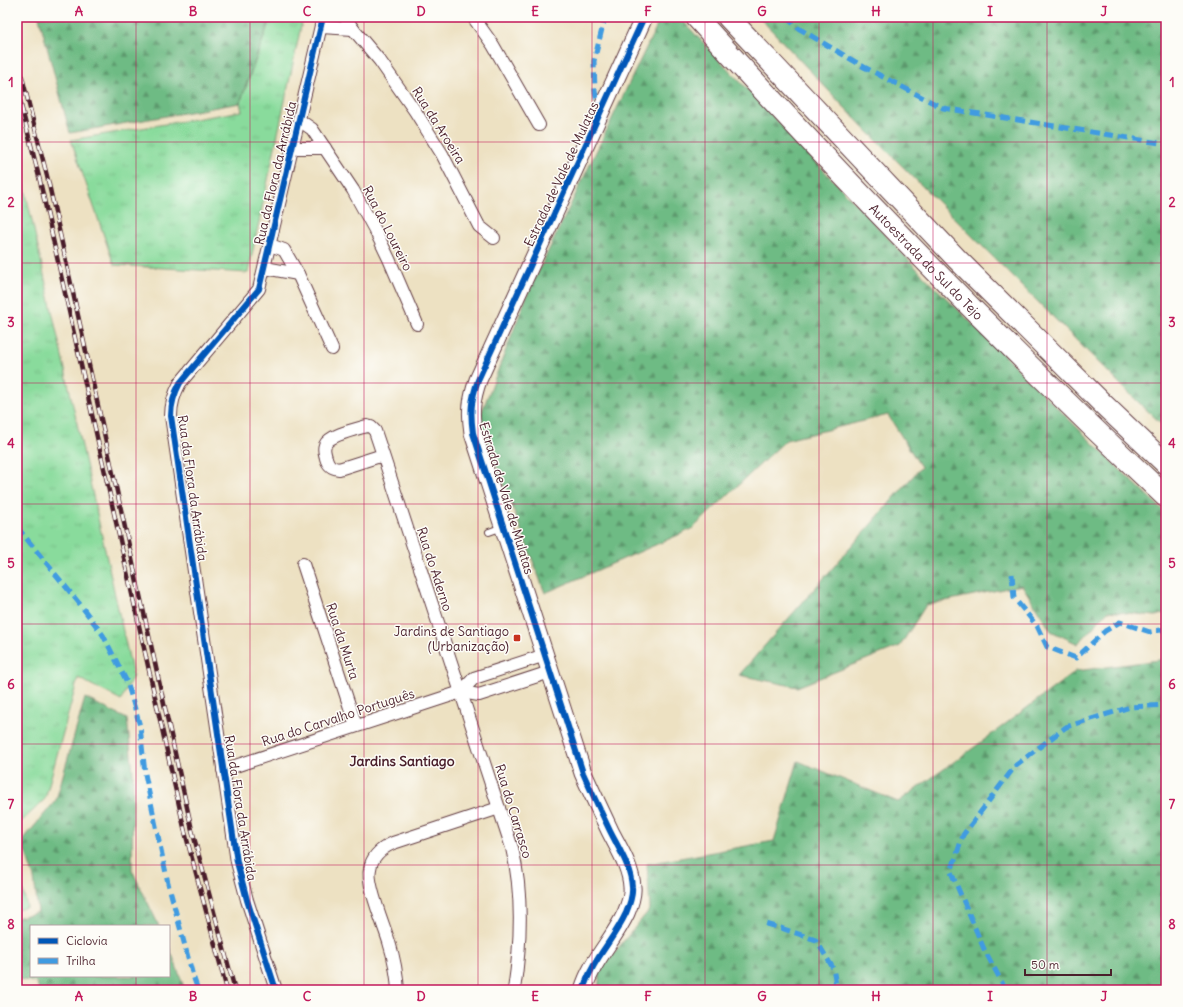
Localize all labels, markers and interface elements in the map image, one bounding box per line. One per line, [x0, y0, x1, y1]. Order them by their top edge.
text: A [75, 3, 84, 20]
text: B [189, 3, 198, 20]
text: C [303, 3, 312, 20]
text: D [416, 3, 426, 20]
text: E [531, 3, 539, 20]
text: F [644, 3, 652, 20]
text: G [757, 3, 767, 20]
text: H [871, 3, 881, 20]
text: I [987, 3, 993, 20]
text: J [1101, 3, 1108, 20]
text: 1 [8, 74, 14, 91]
text: 1 [1169, 74, 1175, 91]
street label: Rua da Aroeira [408, 84, 469, 167]
street label: Rua da Flora da Arrábida [251, 99, 300, 247]
street label: Estrada de Vale de Mulatas [520, 99, 603, 249]
street label: Rua do Loureiro [359, 183, 416, 274]
text: 2 [7, 194, 15, 211]
text: 2 [1168, 194, 1176, 211]
street label: Autoestrada do Sul do Tejo [865, 200, 987, 324]
text: 3 [7, 314, 15, 331]
text: 3 [1168, 314, 1176, 331]
street label: Rua da Flora da Arrábida [174, 414, 211, 562]
street label: Estrada de Vale de Mulatas [475, 420, 538, 576]
text: 4 [7, 435, 15, 452]
text: 4 [1168, 435, 1176, 452]
street label: Rua do Aderno [413, 525, 456, 613]
text: 5 [7, 555, 15, 572]
text: 5 [1168, 555, 1176, 572]
street label: Rua da Murta [322, 601, 363, 682]
place label: Jardins de Santiago (Urbanização) [394, 623, 509, 655]
marker: Jardins de Santiago (Urbanização) [512, 633, 522, 643]
text: 6 [7, 676, 15, 693]
text: 6 [1168, 676, 1176, 693]
street label: Rua do Carvalho Português [260, 685, 417, 750]
street label: Rua da Flora da Arrábida [221, 734, 260, 882]
district label: Jardins Santiago [349, 752, 455, 770]
street label: Rua do Carrasco [491, 762, 536, 860]
text: 7 [8, 796, 15, 813]
text: 7 [1169, 796, 1176, 813]
text: 8 [7, 916, 15, 933]
text: 8 [1168, 916, 1176, 933]
legend [30, 925, 170, 977]
text: Ciclovia [66, 933, 108, 948]
scale bar [1025, 951, 1111, 977]
text: Trilha [66, 953, 96, 968]
text: 50 m [1031, 957, 1060, 972]
text: A [75, 988, 84, 1005]
text: B [189, 988, 198, 1005]
text: C [303, 988, 312, 1005]
text: D [416, 988, 426, 1005]
text: E [531, 988, 539, 1005]
text: F [644, 988, 652, 1005]
text: G [757, 988, 767, 1005]
text: H [871, 988, 881, 1005]
text: I [987, 988, 993, 1005]
text: J [1101, 988, 1108, 1005]

